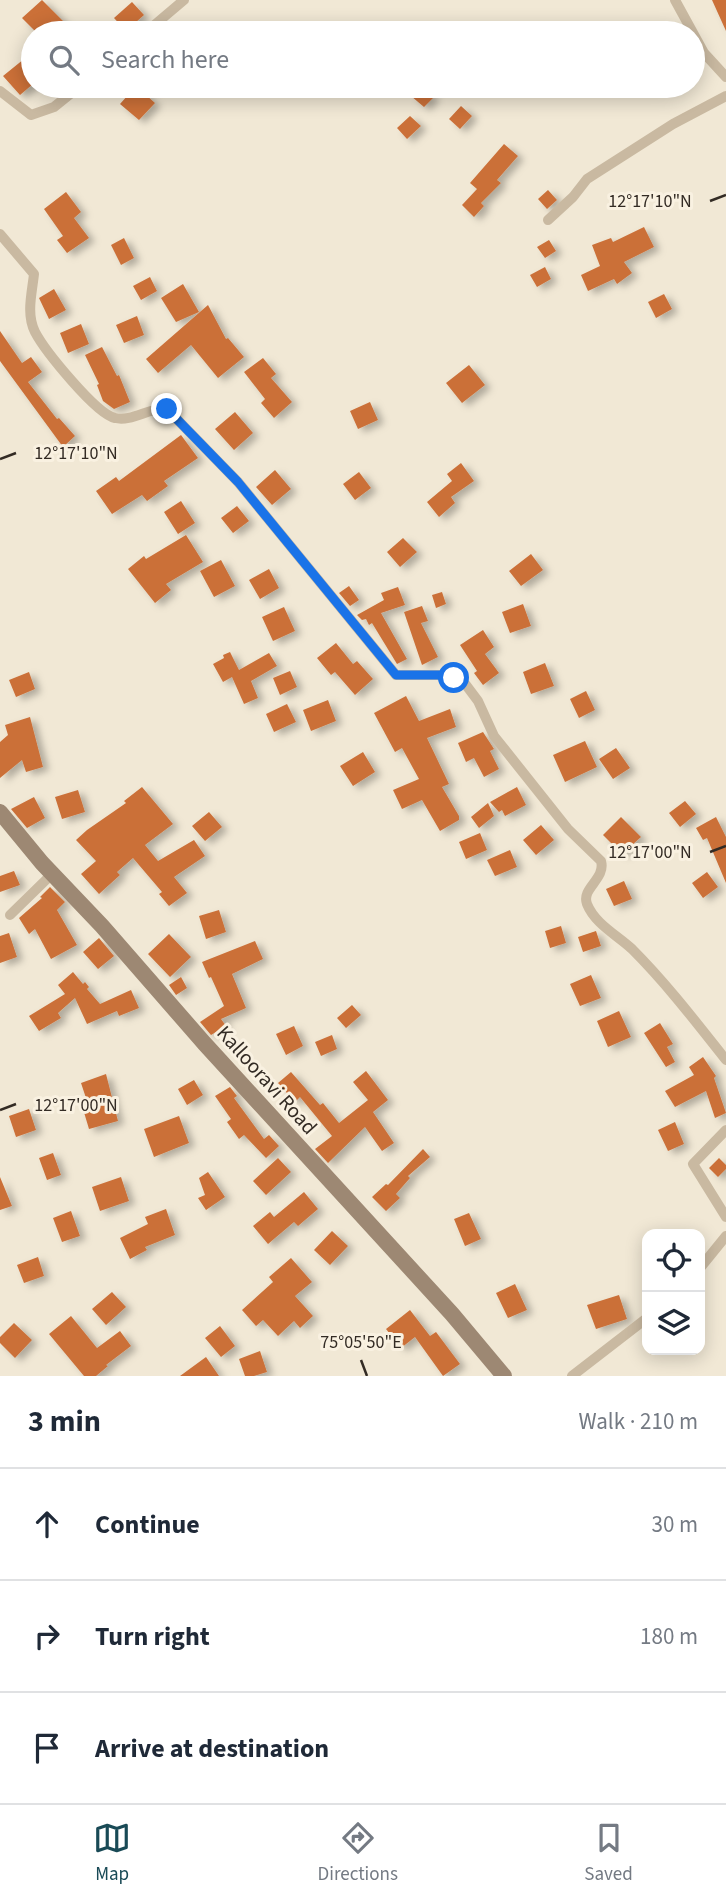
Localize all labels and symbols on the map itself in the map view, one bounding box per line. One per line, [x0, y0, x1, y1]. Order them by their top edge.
text: 12°17'10"N [608, 189, 692, 214]
route end [151, 393, 182, 424]
text: 12°17'10"N [34, 441, 118, 466]
route start [438, 662, 469, 693]
text: 12°17'00"N [608, 840, 692, 865]
street label: Kallooravi Road [210, 1019, 324, 1141]
text: 12°17'00"N [34, 1093, 118, 1118]
text: 75°05'50"E [320, 1330, 402, 1355]

